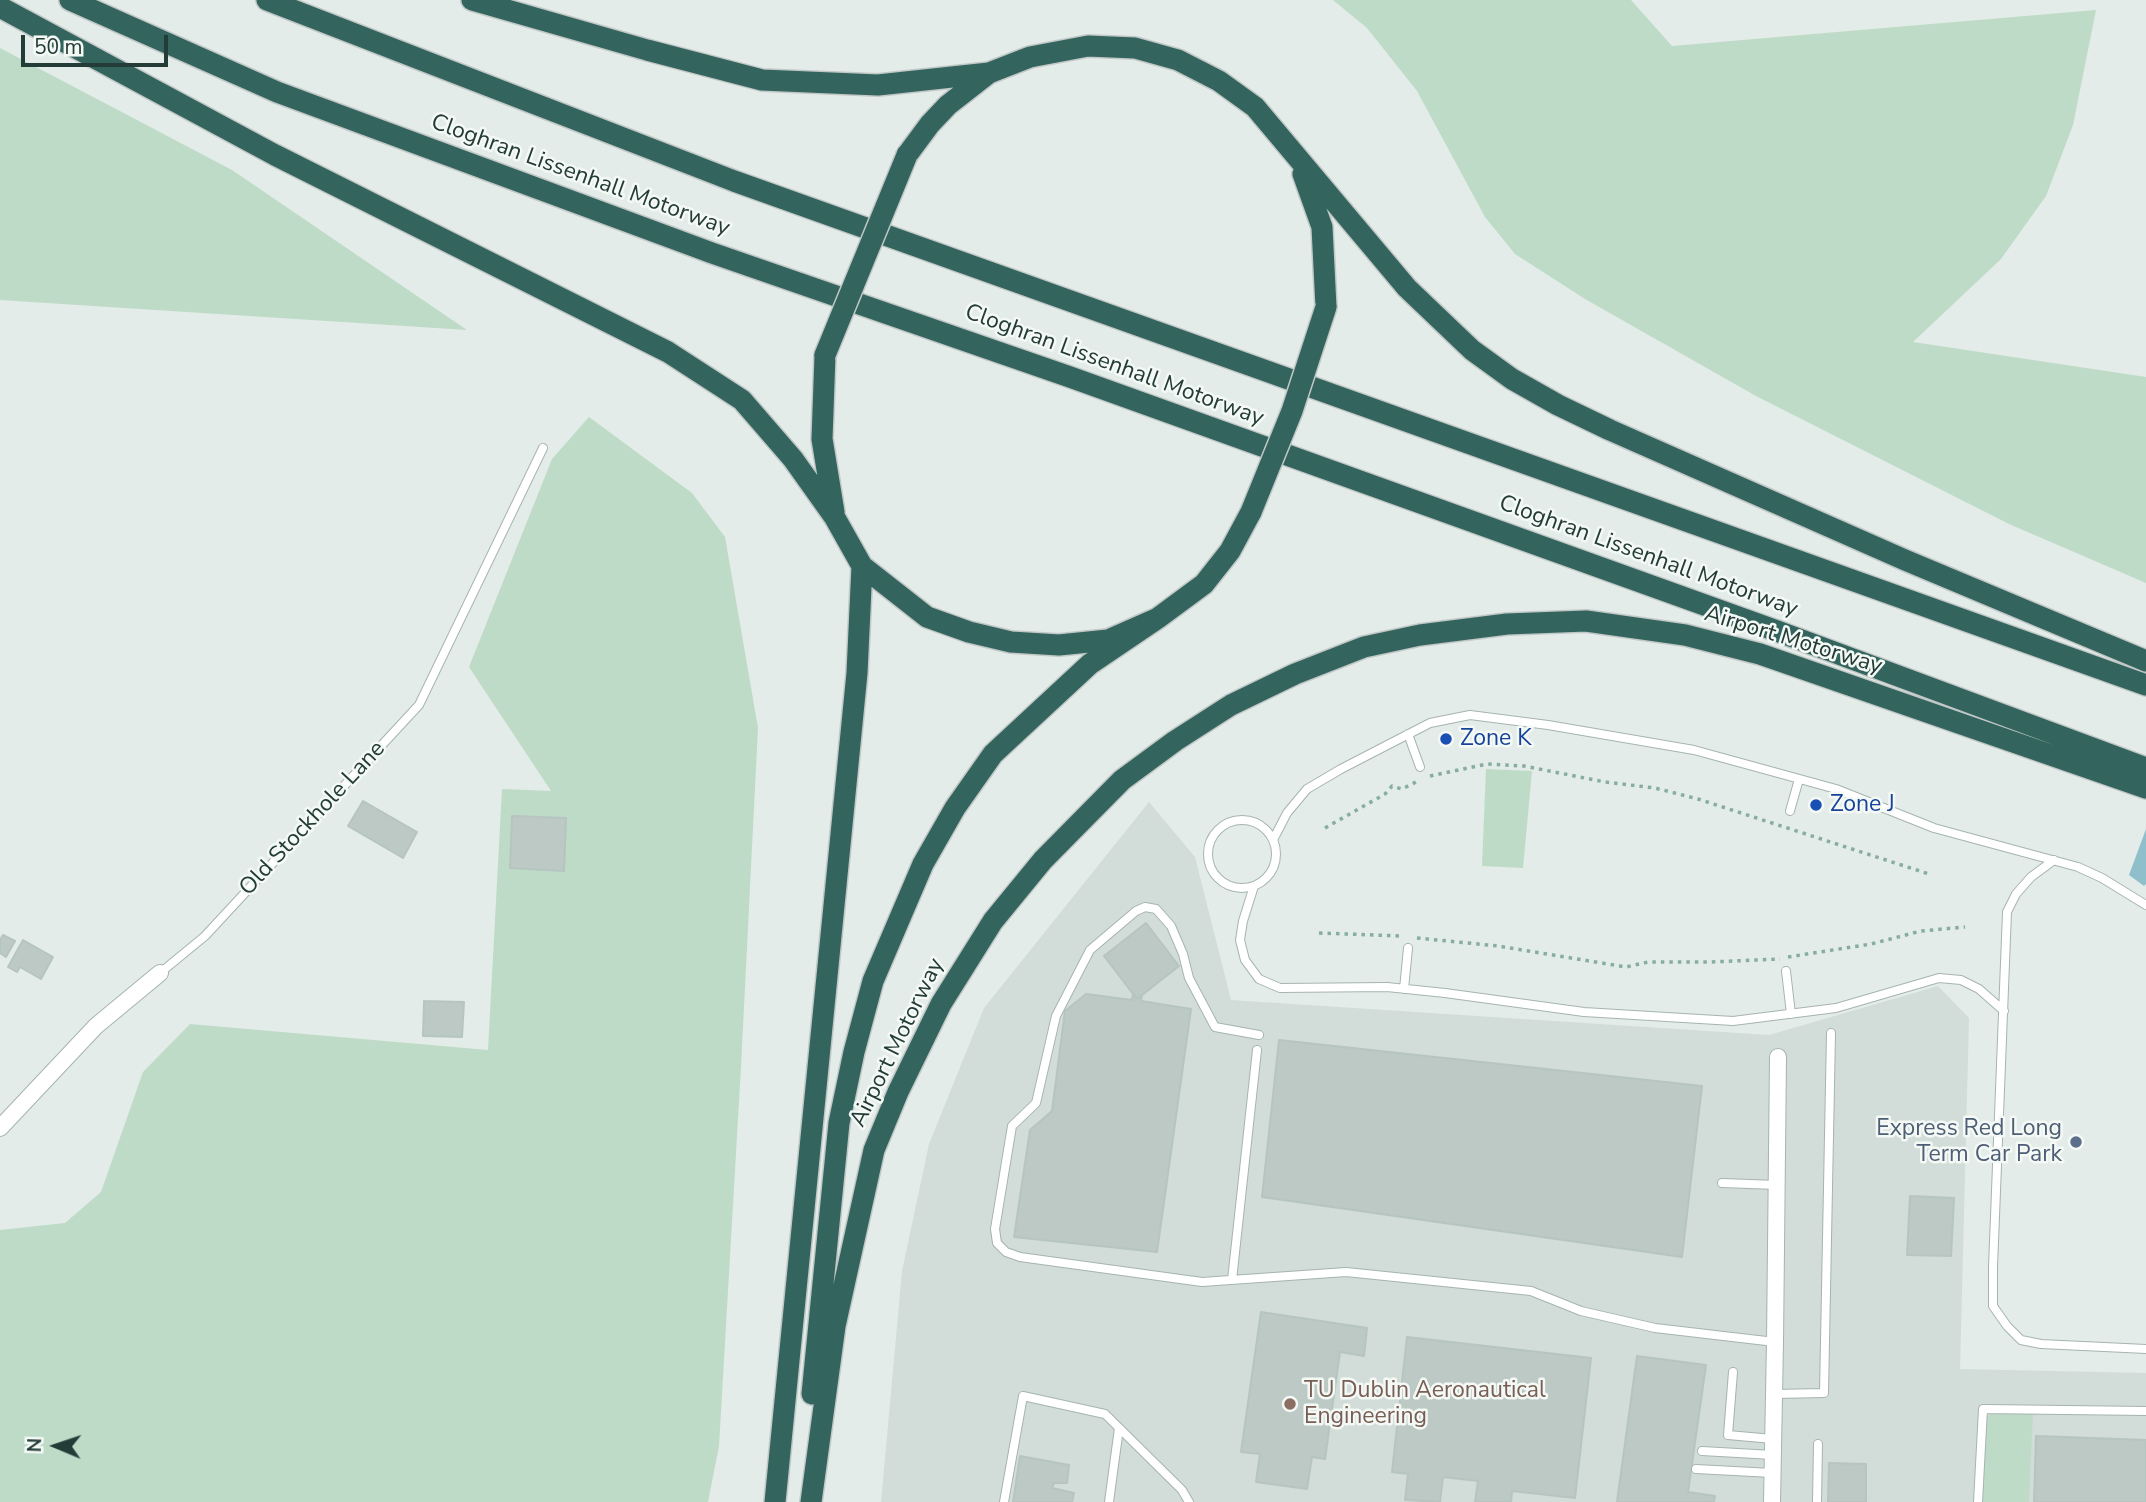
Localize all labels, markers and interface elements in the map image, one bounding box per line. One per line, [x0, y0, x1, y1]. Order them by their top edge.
scale bar [24, 21, 172, 65]
text: 50 m [34, 33, 83, 61]
street label: Cloghran Lissenhall Motorway [427, 109, 733, 243]
street label: Cloghran Lissenhall Motorway [961, 299, 1267, 433]
street label: Cloghran Lissenhall Motorway [1495, 490, 1801, 624]
street label: Airport Motorway [1701, 601, 1885, 681]
place label: Zone K [1460, 725, 1532, 753]
marker: Zone K [1438, 731, 1454, 747]
street label: Old Stockhole Lane [234, 736, 392, 902]
place label: Zone J [1830, 791, 1895, 819]
marker: Zone J [1808, 797, 1824, 813]
street label: Airport Motorway [845, 954, 951, 1132]
place label: Express Red Long Term Car Park [1876, 1115, 2062, 1169]
marker: Express Red Long Term Car Park [2068, 1134, 2084, 1150]
place label: TU Dublin Aeronautical Engineering [1304, 1377, 1546, 1431]
marker: TU Dublin Aeronautical Engineering [1282, 1396, 1298, 1412]
north arrow [21, 1411, 91, 1481]
text: N [22, 1438, 48, 1453]

